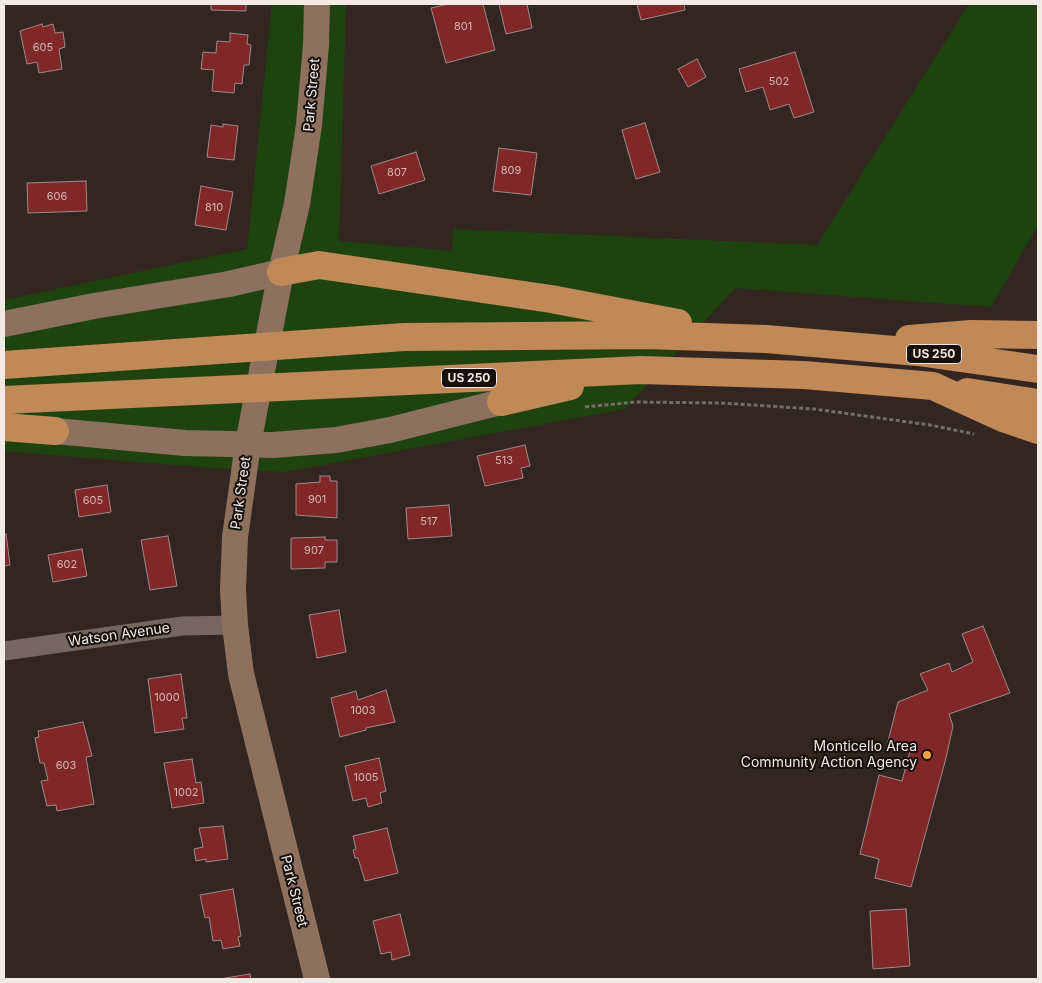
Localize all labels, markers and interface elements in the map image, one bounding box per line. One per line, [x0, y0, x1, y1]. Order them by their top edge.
house number: 801 [454, 20, 472, 34]
house number: 605 [33, 41, 53, 55]
street label: Park Street [300, 58, 324, 132]
house number: 502 [769, 75, 789, 89]
house number: 809 [501, 164, 521, 178]
house number: 807 [387, 166, 407, 180]
house number: 606 [47, 190, 67, 204]
house number: 810 [205, 201, 223, 215]
road number: US 250 [906, 344, 962, 364]
road number: US 250 [442, 368, 496, 388]
house number: 513 [495, 454, 513, 468]
street label: Park Street [228, 455, 254, 531]
house number: 901 [308, 493, 326, 507]
house number: 605 [83, 494, 103, 508]
house number: 517 [420, 515, 438, 529]
house number: 907 [304, 544, 324, 558]
house number: 602 [57, 558, 77, 572]
street label: Watson Avenue [67, 620, 171, 650]
house number: 1000 [154, 691, 180, 705]
house number: 1003 [350, 704, 376, 718]
place label: Monticello Area Community Action Agency [741, 739, 917, 772]
marker: Monticello Area Community Action Agency [921, 749, 933, 761]
house number: 603 [56, 759, 76, 773]
house number: 1005 [353, 771, 379, 785]
house number: 1002 [173, 786, 199, 800]
street label: Park Street [277, 853, 311, 929]

